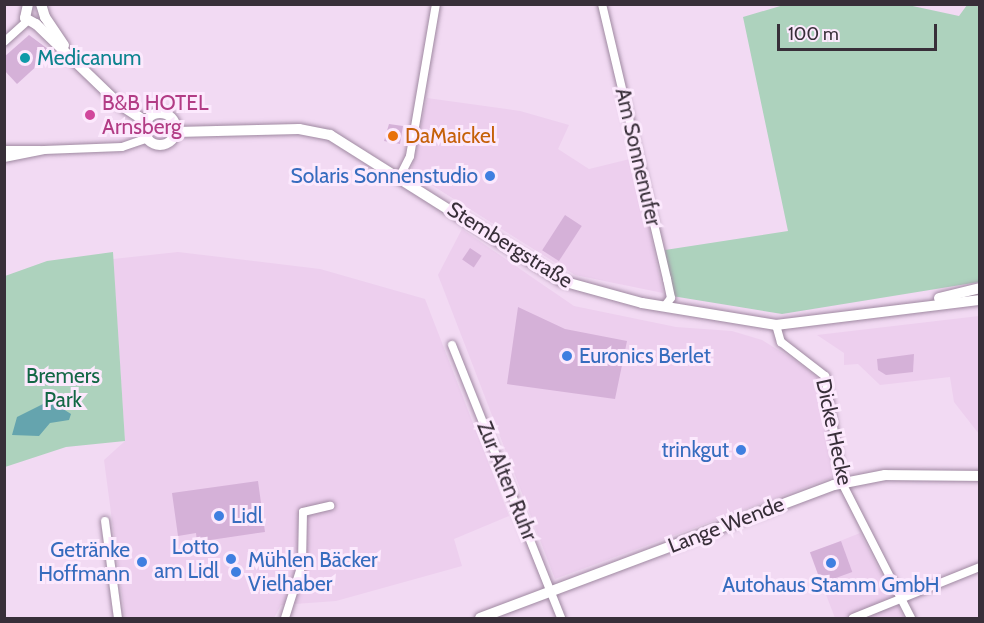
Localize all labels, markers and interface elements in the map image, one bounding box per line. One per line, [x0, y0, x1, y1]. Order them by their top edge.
scale bar [780, 12, 940, 50]
text: 100 m [788, 23, 839, 45]
place label: Medicanum [37, 45, 141, 71]
marker: Medicanum [18, 51, 32, 65]
street label: Am Sonnenufer [610, 85, 666, 229]
place label: B&B HOTEL Arnsberg [102, 90, 208, 140]
marker: B&B HOTEL Arnsberg [83, 108, 97, 122]
place label: DaMaickel [405, 123, 496, 149]
marker: DaMaickel [386, 129, 400, 143]
place label: Solaris Sonnenstudio [290, 163, 478, 189]
marker: Solaris Sonnenstudio [483, 169, 497, 183]
street label: Stembergstraße [443, 197, 577, 293]
place label: Euronics Berlet [579, 343, 711, 369]
marker: Euronics Berlet [560, 349, 574, 363]
park label: Bremers Park [26, 363, 100, 413]
street label: Dicke Hecke [810, 377, 858, 487]
street label: Zur Alten Ruhr [472, 418, 542, 544]
place label: trinkgut [662, 437, 729, 463]
marker: trinkgut [734, 443, 748, 457]
street label: Lange Wende [664, 491, 788, 559]
place label: Lidl [231, 503, 263, 529]
marker: Lidl [212, 509, 226, 523]
place label: Lotto am Lidl [154, 534, 219, 584]
place label: Getränke Hoffmann [38, 537, 130, 587]
place label: Mühlen Bäcker Vielhaber [248, 547, 378, 597]
marker: Lotto am Lidl [224, 552, 238, 566]
marker: Getränke Hoffmann [135, 555, 149, 569]
marker: Autohaus Stamm GmbH [824, 556, 838, 570]
marker: Mühlen Bäcker Vielhaber [229, 565, 243, 579]
place label: Autohaus Stamm GmbH [722, 572, 940, 598]

